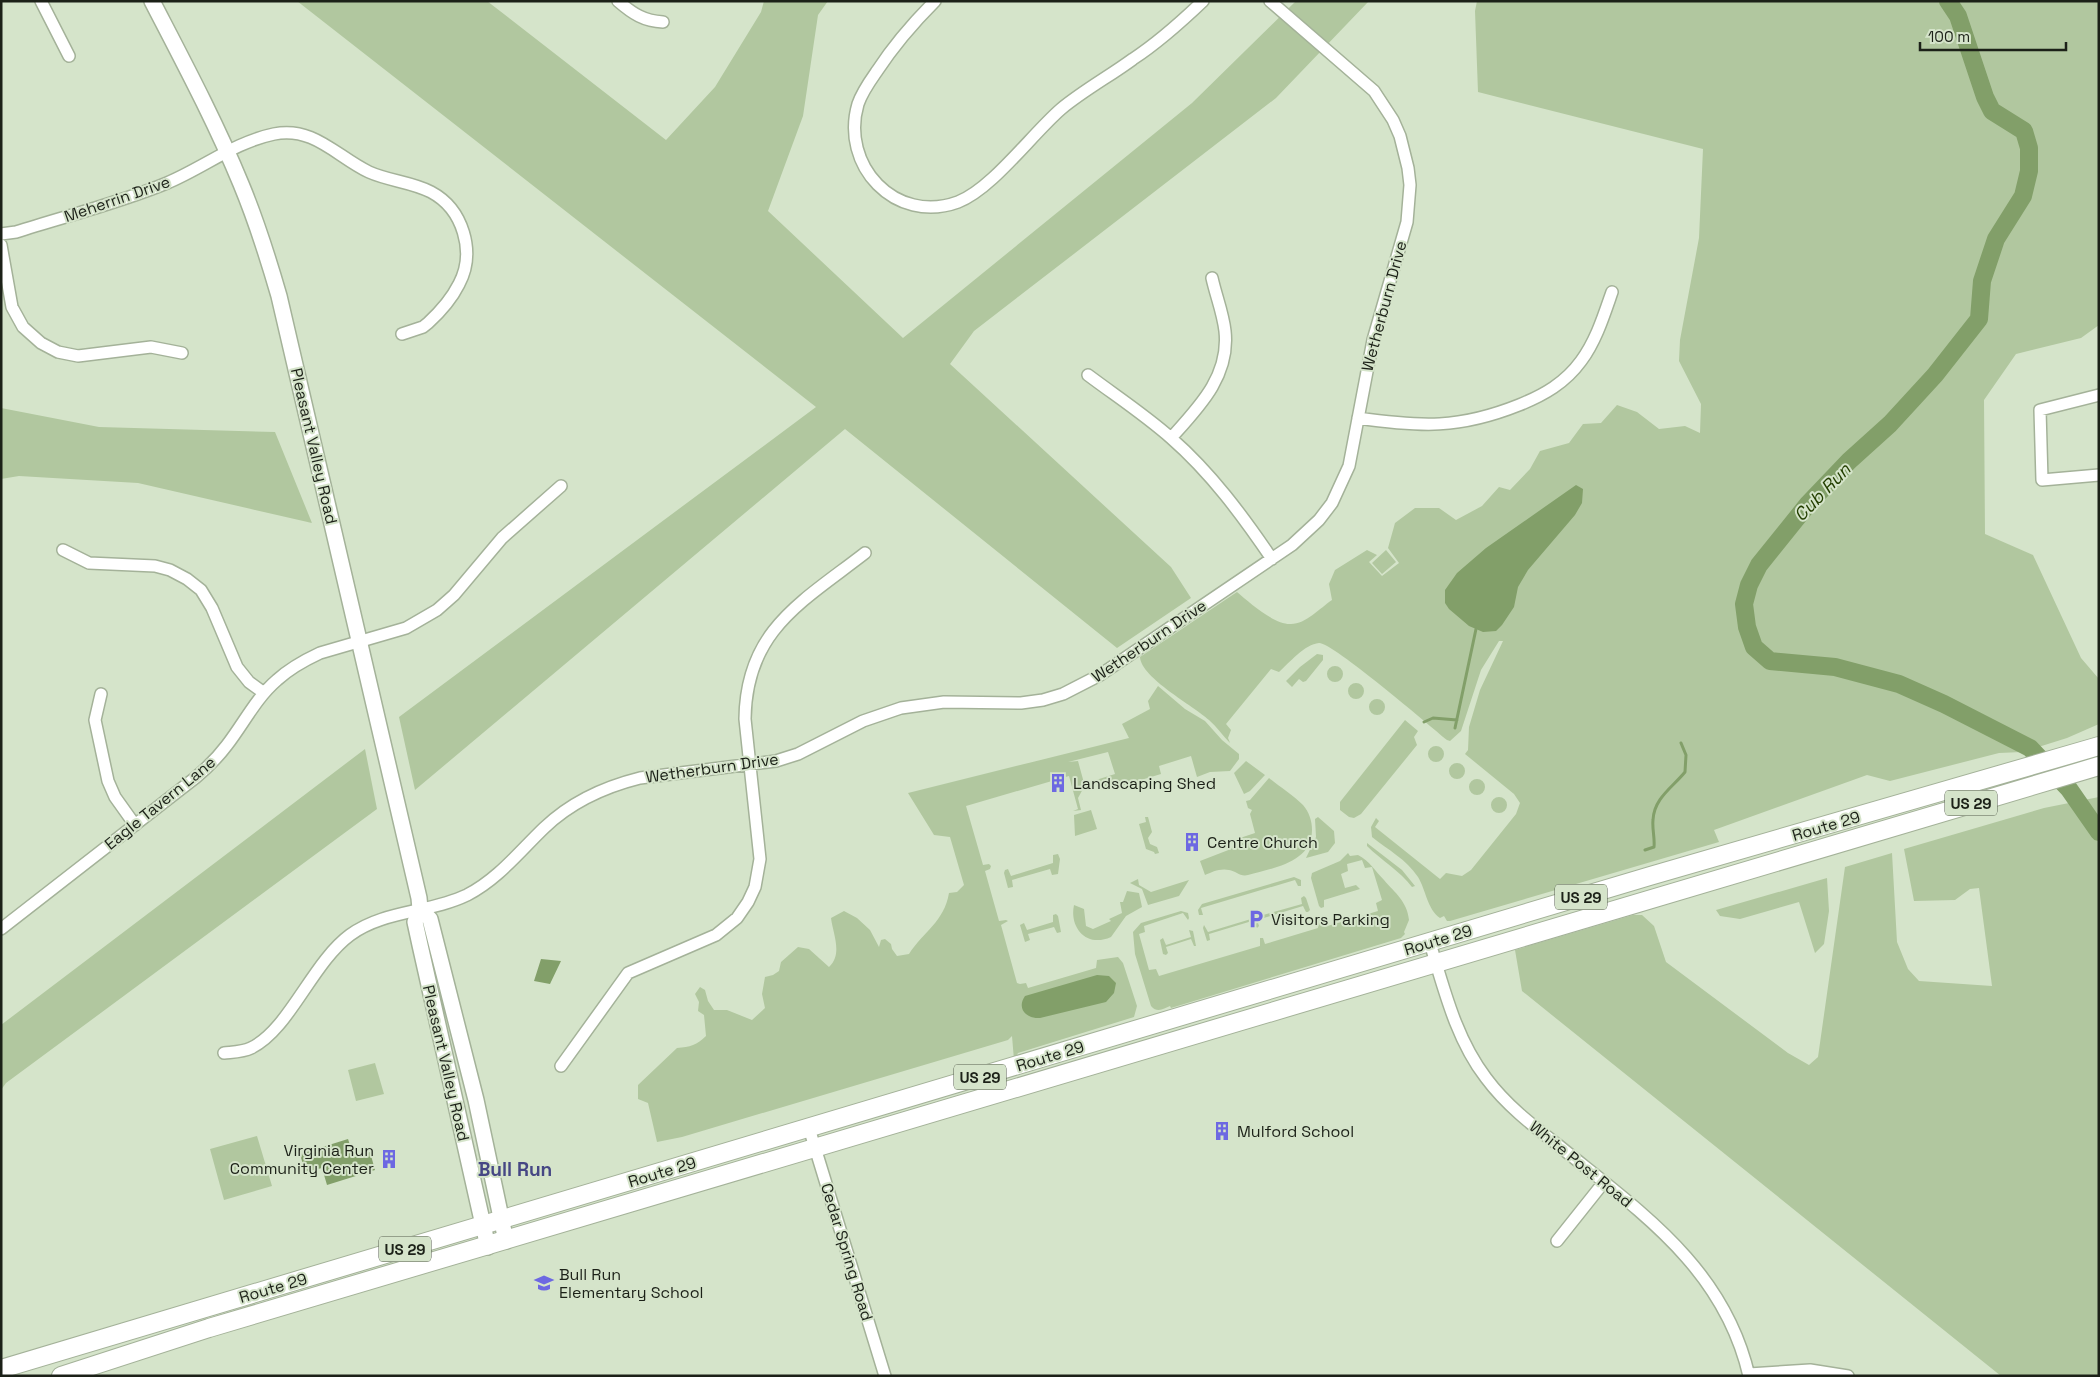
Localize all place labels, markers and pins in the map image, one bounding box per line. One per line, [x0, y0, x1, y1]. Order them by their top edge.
building icon: Landscaping Shed [1047, 772, 1069, 794]
place label: Landscaping Shed [1073, 773, 1216, 794]
building icon: Centre Church [1181, 831, 1203, 853]
place label: Centre Church [1207, 832, 1318, 853]
parking icon: Visitors Parking [1245, 908, 1267, 930]
place label: Visitors Parking [1271, 909, 1390, 930]
building icon: Mulford School [1211, 1120, 1233, 1142]
place label: Mulford School [1237, 1121, 1354, 1142]
place label: Virginia Run Community Center [230, 1140, 374, 1179]
building icon: Virginia Run Community Center [378, 1148, 400, 1170]
place label: Bull Run Elementary School [559, 1264, 704, 1303]
school or university icon: Bull Run Elementary School [533, 1272, 555, 1294]

